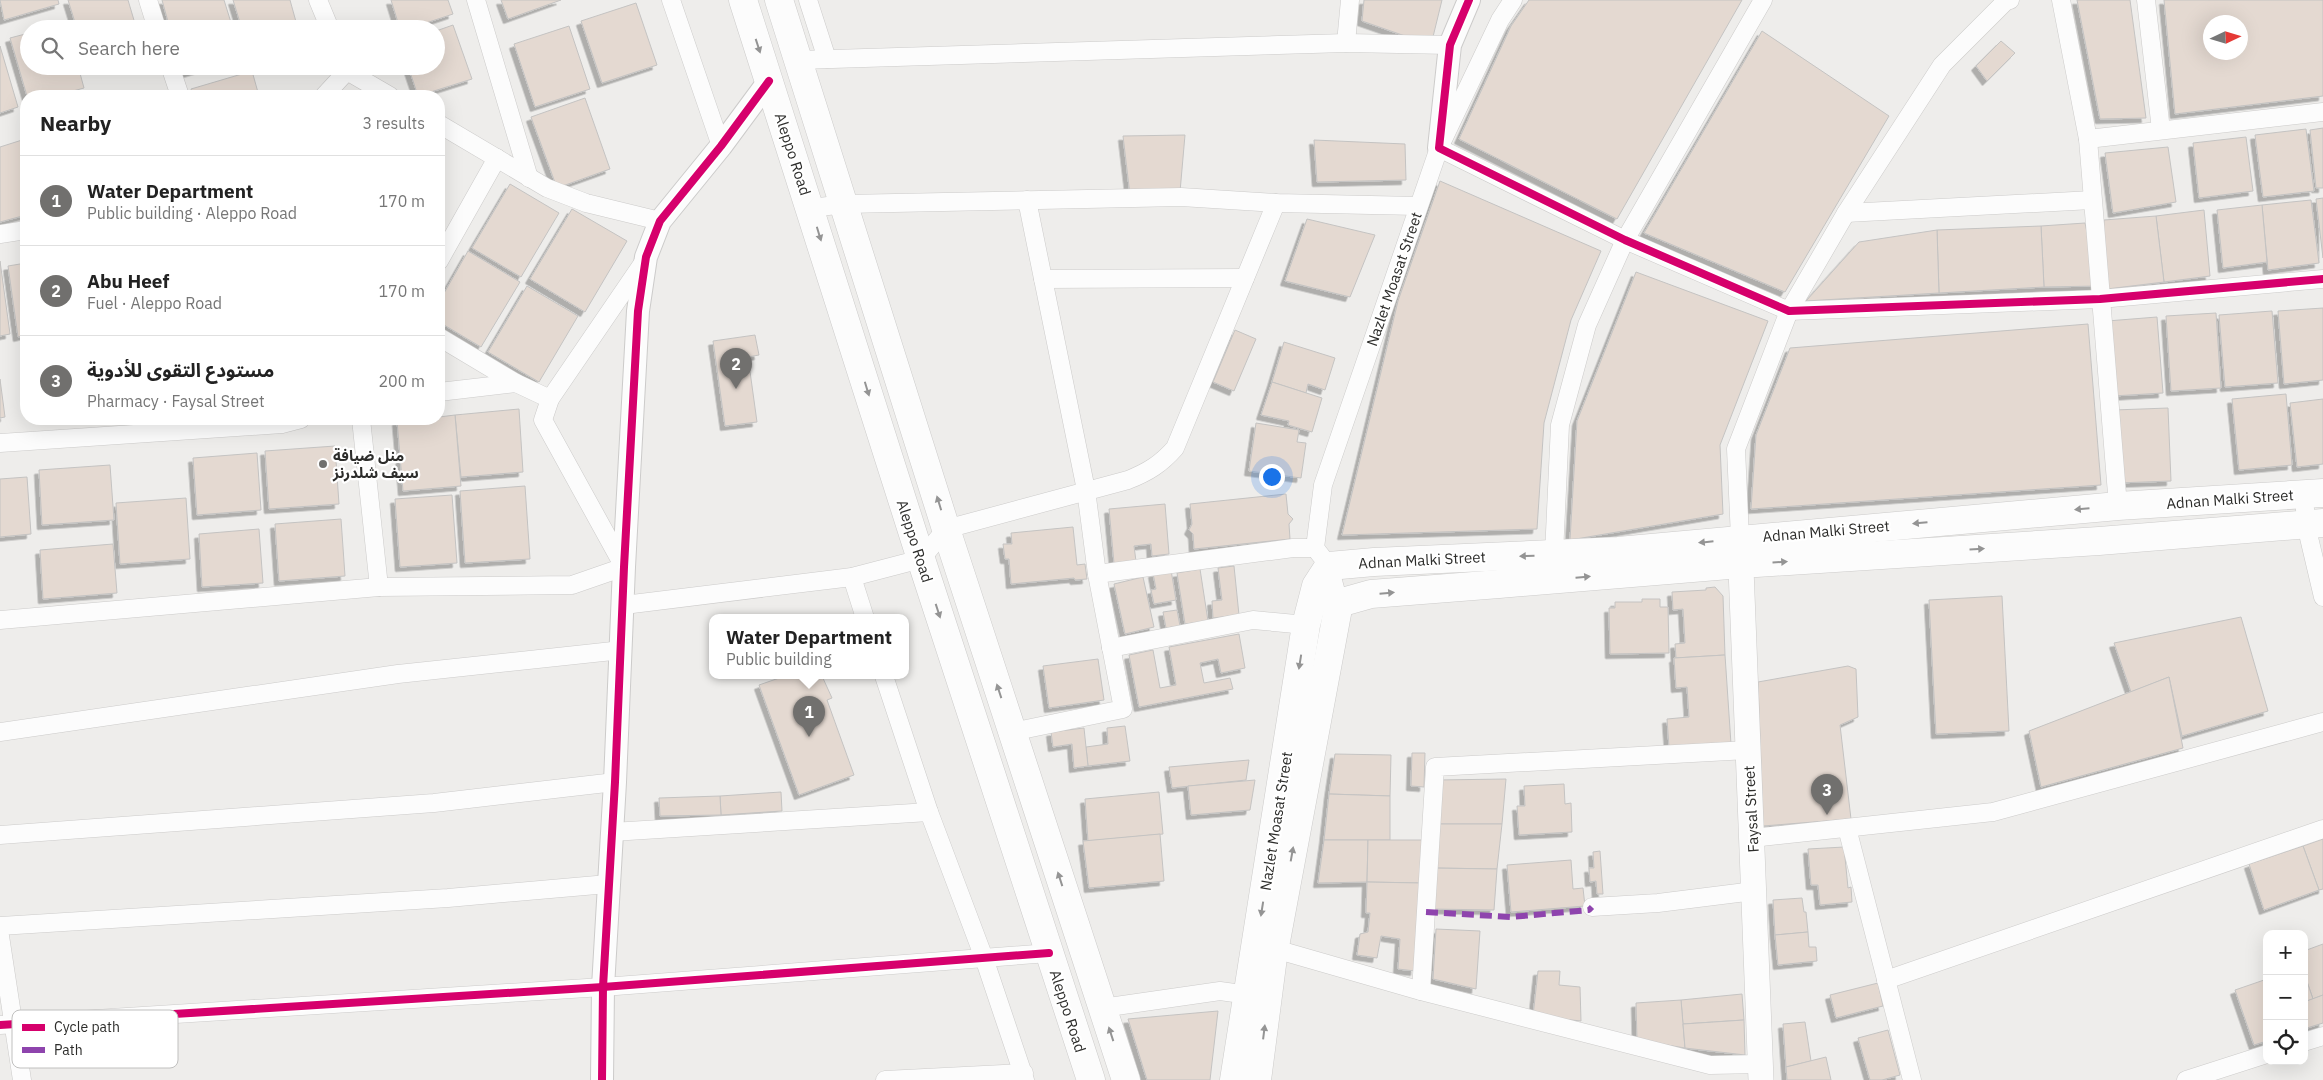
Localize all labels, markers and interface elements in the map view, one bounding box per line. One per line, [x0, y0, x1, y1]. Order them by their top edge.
north arrow [2203, 15, 2248, 60]
search box [20, 20, 445, 75]
icon: search [38, 34, 66, 62]
text: Search here [78, 36, 180, 60]
one-way arrow [755, 39, 763, 54]
text: Nearby [40, 109, 111, 137]
street label: Aleppo Road [771, 110, 815, 198]
text: 3 results [362, 113, 425, 133]
text: Water Department [87, 179, 253, 203]
text: 1 [51, 191, 61, 211]
text: 170 m [378, 191, 425, 211]
text: Public building · Aleppo Road [87, 203, 297, 223]
street label: Nazlet Moasat Street [1362, 209, 1426, 349]
one-way arrow [815, 227, 823, 242]
text: Abu Heef [87, 269, 169, 293]
text: 2 [51, 281, 61, 301]
text: 170 m [378, 281, 425, 301]
text: Fuel · Aleppo Road [87, 293, 222, 313]
pin: 2 [720, 348, 752, 389]
text: مستودع التقوى للأدوية [87, 358, 274, 382]
text: 3 [51, 371, 61, 391]
text: 200 m [378, 371, 425, 391]
one-way arrow [864, 382, 872, 397]
text: Pharmacy · Faysal Street [87, 391, 265, 411]
place label: منل ضيافة سيف شلدرنز [332, 446, 419, 482]
marker: منل ضيافة سيف شلدرنز [317, 458, 329, 470]
your location [1259, 464, 1285, 490]
street label: Adnan Malki Street [2166, 485, 2294, 513]
one-way arrow [934, 496, 942, 511]
street label: Aleppo Road [893, 497, 937, 585]
one-way arrow [2074, 506, 2090, 514]
street label: Adnan Malki Street [1762, 516, 1890, 546]
one-way arrow [1912, 519, 1928, 527]
one-way arrow [1698, 538, 1714, 546]
one-way arrow [1970, 545, 1986, 553]
street label: Adnan Malki Street [1358, 547, 1486, 573]
one-way arrow [1519, 552, 1535, 560]
one-way arrow [1773, 558, 1789, 566]
one-way arrow [1576, 573, 1592, 581]
one-way arrow [1379, 589, 1395, 597]
one-way arrow [934, 604, 942, 619]
popup [709, 614, 909, 679]
text: Water Department [726, 625, 892, 649]
text: Public building [726, 649, 832, 669]
one-way arrow [1296, 654, 1304, 670]
one-way arrow [995, 684, 1002, 699]
pin: 1 [793, 696, 825, 737]
street label: Nazlet Moasat Street [1256, 750, 1296, 892]
street label: Faysal Street [1739, 765, 1763, 853]
pin: 3 [1811, 774, 1843, 815]
one-way arrow [1289, 846, 1297, 862]
one-way arrow [1056, 871, 1064, 886]
one-way arrow [1258, 901, 1266, 917]
map controls [2263, 930, 2308, 1065]
button: + [2263, 930, 2308, 975]
street label: Aleppo Road [1046, 967, 1090, 1055]
button: − [2263, 975, 2308, 1020]
legend [12, 1010, 178, 1068]
text: Cycle path [54, 1018, 120, 1036]
button: locate [2263, 1020, 2308, 1065]
one-way arrow [1260, 1023, 1268, 1039]
one-way arrow [1106, 1026, 1114, 1041]
text: Path [54, 1041, 83, 1059]

